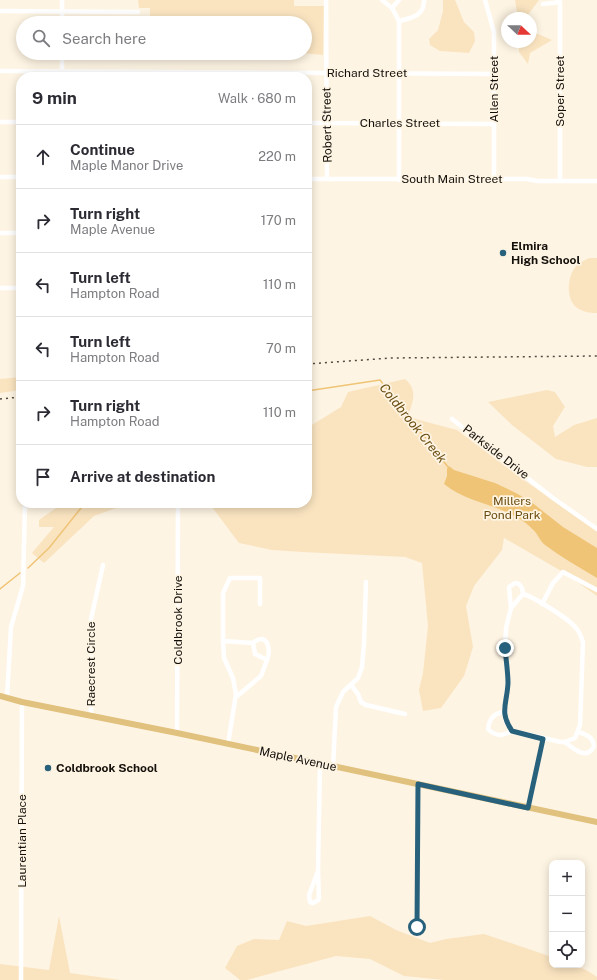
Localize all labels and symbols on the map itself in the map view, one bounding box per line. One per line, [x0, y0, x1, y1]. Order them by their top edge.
north arrow [501, 12, 537, 48]
street label: Allen Street [487, 55, 501, 123]
street label: Soper Street [553, 55, 567, 127]
street label: Richard Street [327, 66, 408, 80]
street label: Robert Street [319, 87, 335, 163]
street label: Charles Street [360, 116, 441, 130]
street label: South Main Street [401, 172, 503, 186]
place label: Elmira High School [511, 239, 580, 267]
marker: Elmira High School [498, 248, 508, 258]
water label: Coldbrook Creek [376, 380, 450, 466]
street label: Parkside Drive [460, 422, 532, 482]
park label: Millers Pond Park [484, 494, 541, 522]
street label: Coldbrook Drive [171, 575, 185, 665]
street label: Raecrest Circle [84, 621, 98, 707]
route end [496, 639, 514, 657]
street label: Maple Avenue [258, 744, 338, 774]
place label: Coldbrook School [56, 761, 158, 775]
marker: Coldbrook School [43, 763, 53, 773]
street label: Laurentian Place [15, 794, 29, 888]
route start [408, 918, 426, 936]

